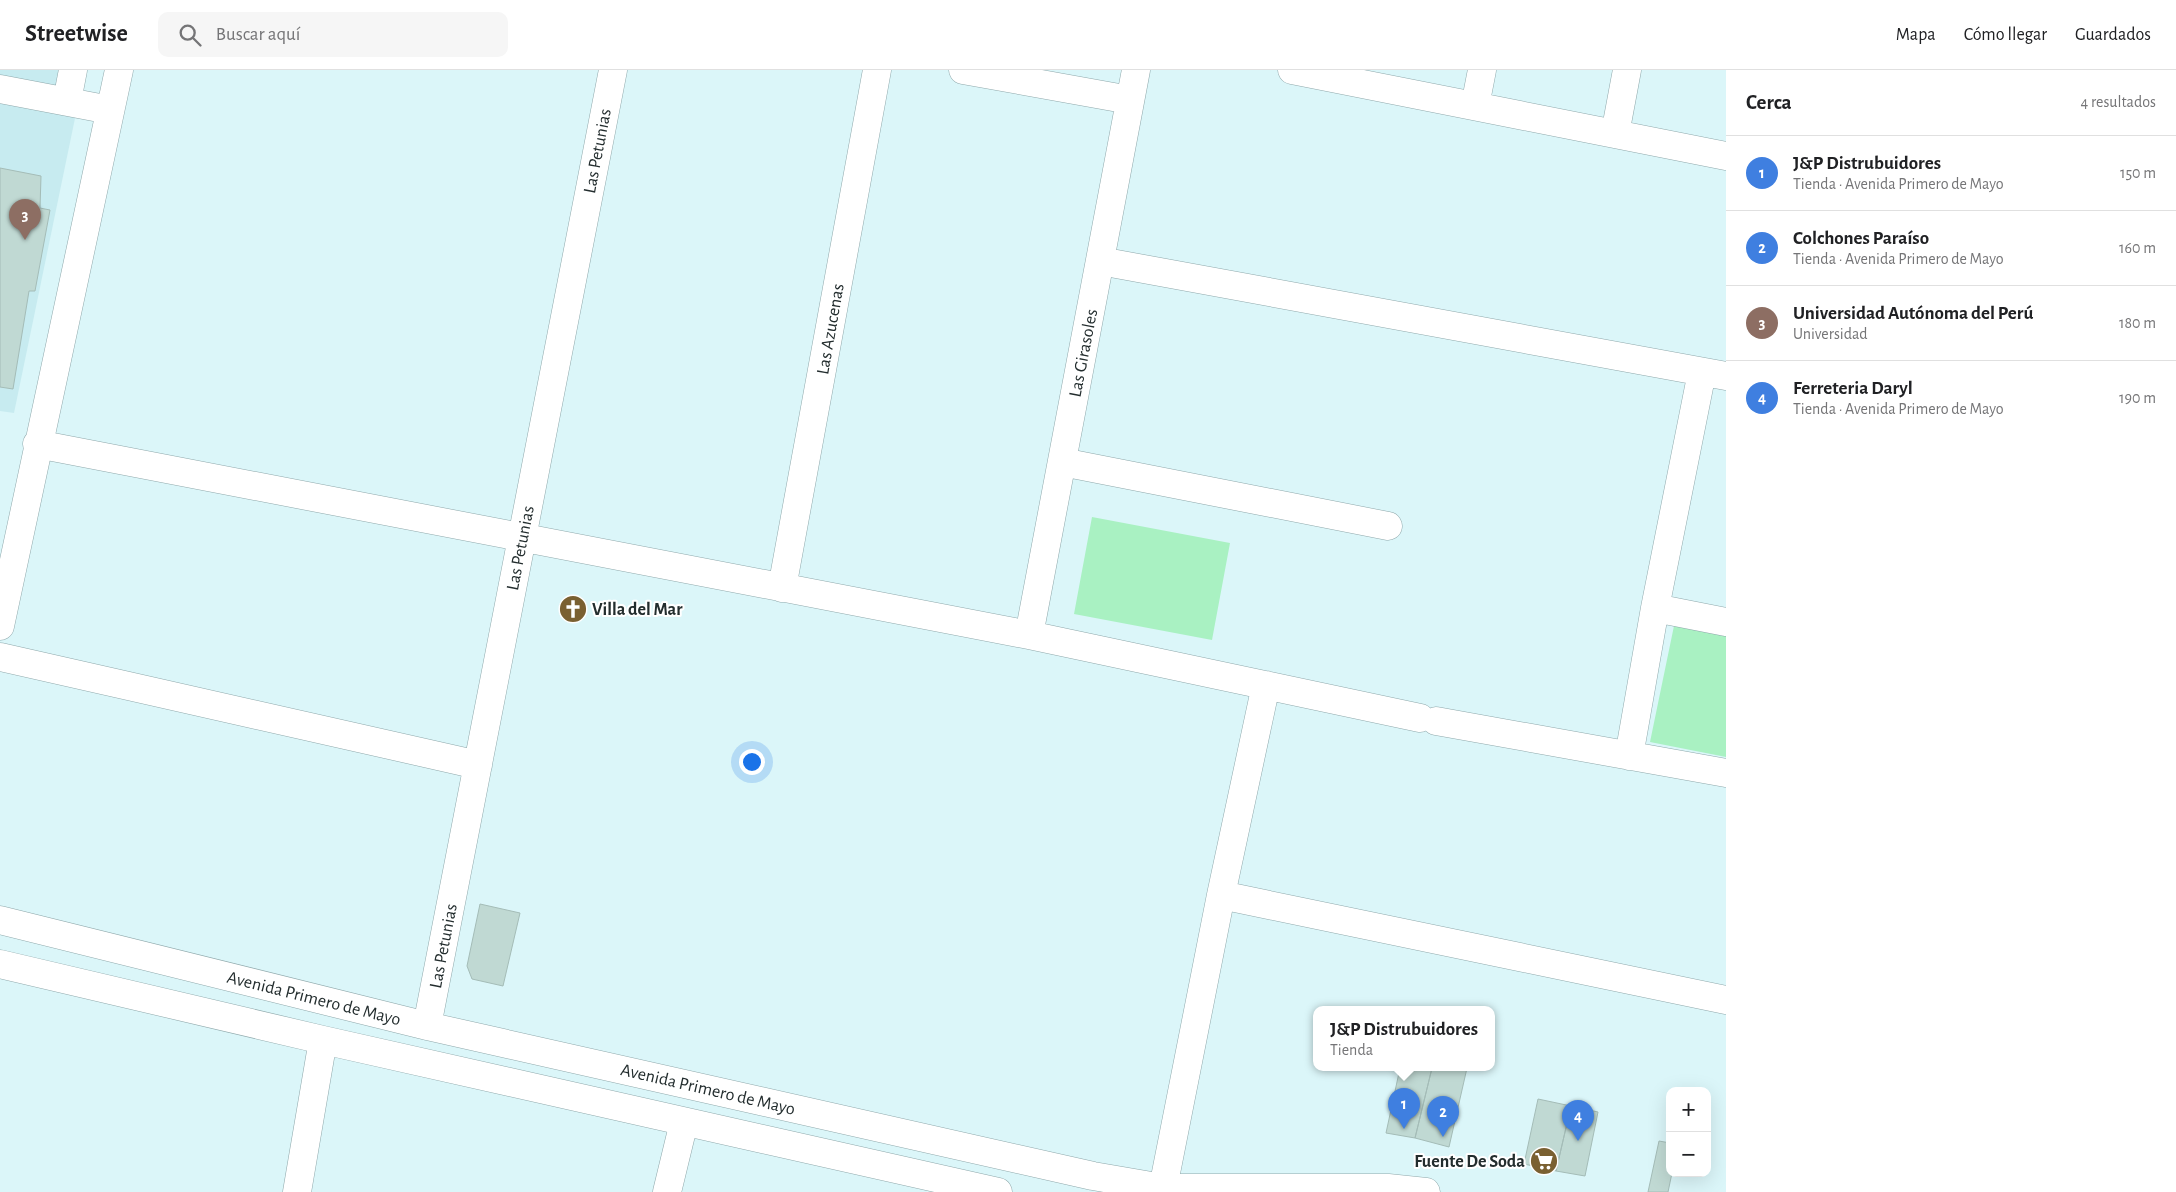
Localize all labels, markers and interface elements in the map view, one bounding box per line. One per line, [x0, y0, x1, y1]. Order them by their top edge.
search box [158, 12, 508, 57]
icon: search [176, 21, 204, 49]
text: Streetwise [25, 22, 128, 46]
text: Buscar aquí [216, 25, 300, 44]
text: Mapa [1896, 26, 1936, 44]
text: Cómo llegar [1964, 26, 2047, 44]
text: Guardados [2075, 26, 2151, 44]
text: Cerca [1746, 92, 1792, 113]
text: 4 resultados [2081, 94, 2156, 110]
street label: Las Petunias [581, 107, 615, 195]
text: J&P Distrubuidores [1793, 154, 1941, 173]
text: 1 [1759, 165, 1765, 181]
text: 150 m [2120, 165, 2156, 181]
text: Tienda · Avenida Primero de Mayo [1793, 176, 2004, 192]
pin: 3 [9, 199, 41, 240]
text: Colchones Paraíso [1793, 229, 1929, 248]
text: 2 [1758, 240, 1766, 256]
text: 160 m [2119, 240, 2156, 256]
text: Tienda · Avenida Primero de Mayo [1793, 251, 2004, 267]
street label: Las Azucenas [814, 282, 848, 376]
text: Universidad Autónoma del Perú [1793, 304, 2033, 323]
street label: Las Girasoles [1067, 308, 1101, 399]
text: 3 [1759, 315, 1765, 331]
text: 180 m [2119, 315, 2156, 331]
text: Universidad [1793, 326, 1868, 342]
text: Ferreteria Daryl [1793, 379, 1913, 398]
text: 4 [1758, 390, 1766, 406]
text: 190 m [2119, 390, 2156, 406]
text: Tienda · Avenida Primero de Mayo [1793, 401, 2004, 417]
street label: Las Petunias [504, 504, 538, 592]
church icon: Villa del Mar [558, 594, 588, 624]
place label: Villa del Mar [592, 601, 683, 619]
your location [739, 749, 765, 775]
street label: Las Petunias [427, 902, 461, 990]
street label: Avenida Primero de Mayo [225, 969, 403, 1029]
popup [1313, 1006, 1495, 1071]
text: J&P Distrubuidores [1330, 1020, 1478, 1039]
text: Tienda [1330, 1042, 1373, 1058]
street label: Avenida Primero de Mayo [619, 1061, 797, 1119]
map controls [1666, 1087, 1711, 1177]
button: + [1666, 1087, 1711, 1132]
pin: 1 [1388, 1088, 1420, 1129]
pin: 2 [1427, 1096, 1459, 1137]
pin: 4 [1562, 1100, 1594, 1141]
button: − [1666, 1132, 1711, 1177]
supermarket icon: Fuente De Soda [1529, 1146, 1559, 1176]
place label: Fuente De Soda [1414, 1153, 1525, 1171]

